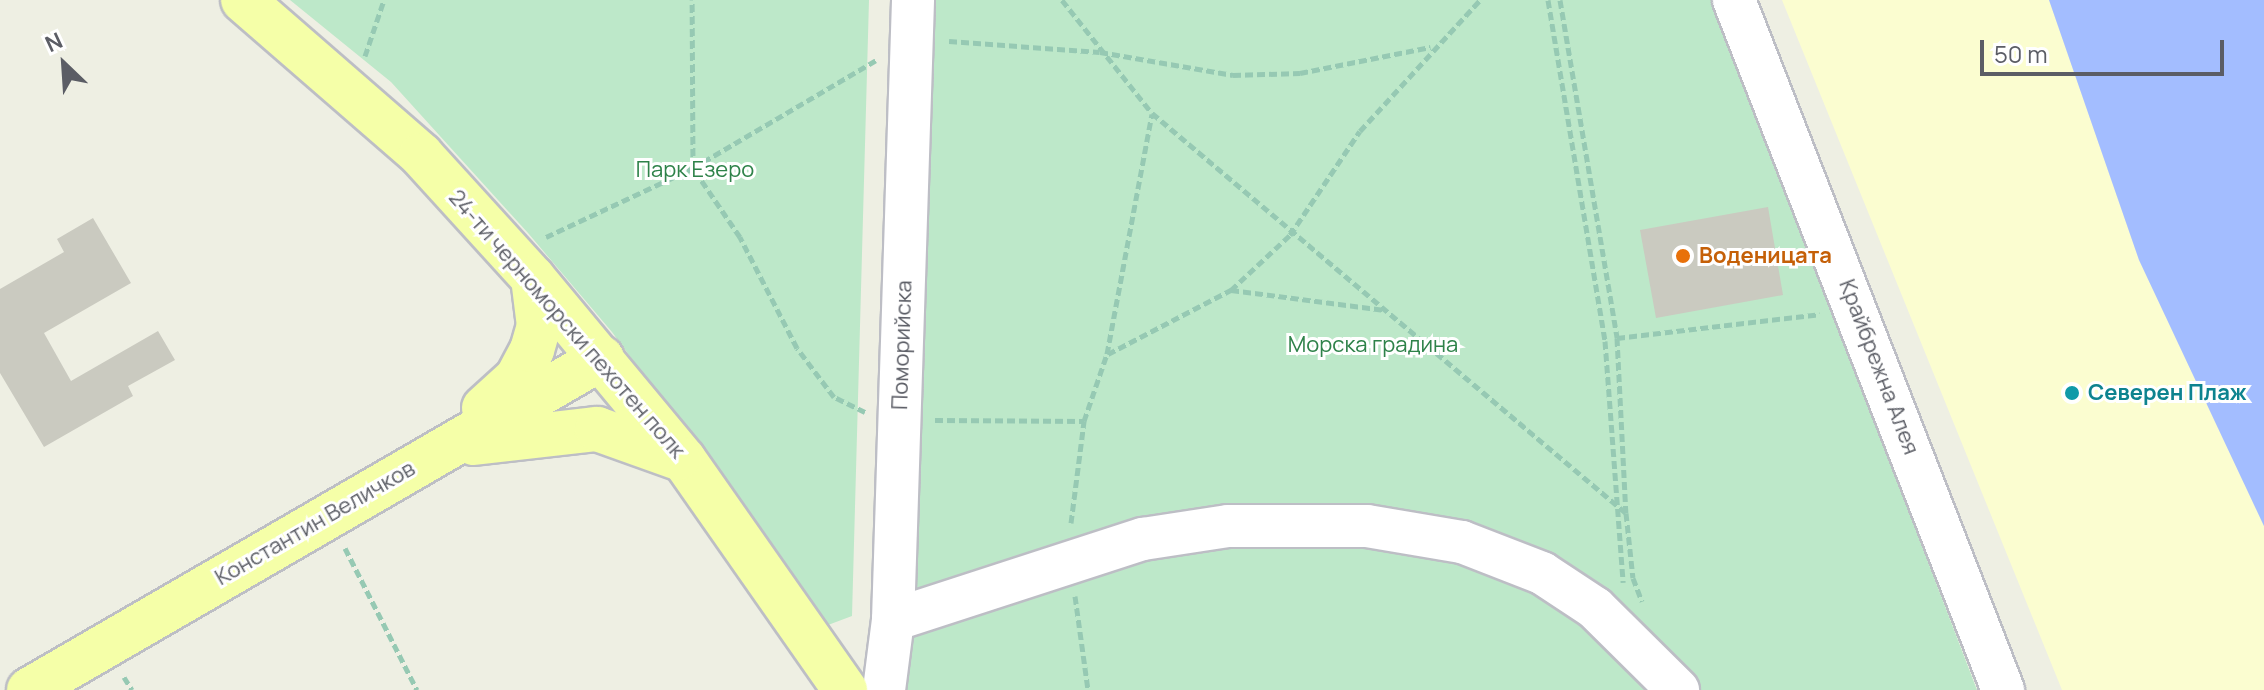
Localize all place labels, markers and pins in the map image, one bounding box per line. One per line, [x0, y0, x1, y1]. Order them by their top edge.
place label: Воденицата [1699, 243, 1832, 269]
marker: Воденицата [1674, 247, 1692, 265]
place label: Северен Плаж [2088, 380, 2247, 406]
marker: Северен Плаж [2063, 384, 2081, 402]

